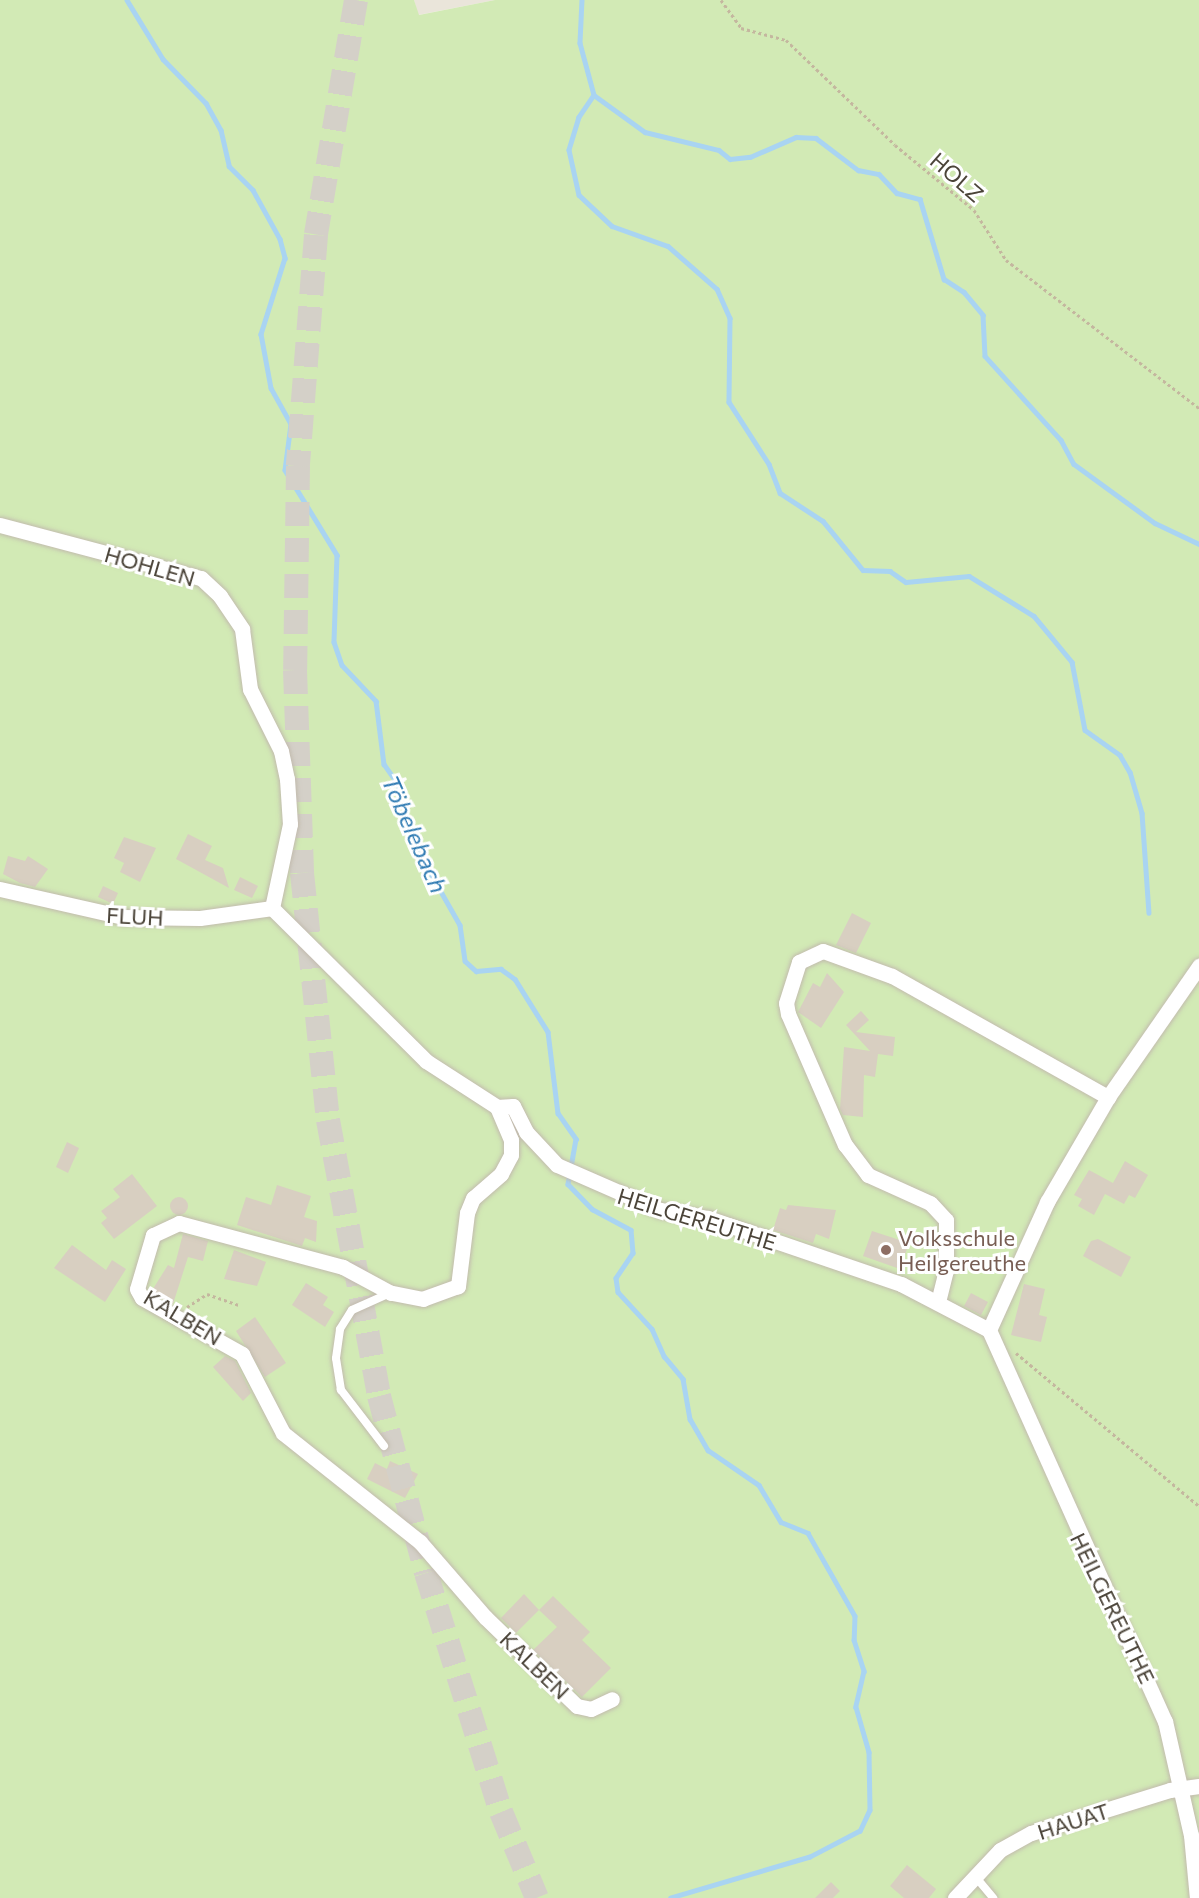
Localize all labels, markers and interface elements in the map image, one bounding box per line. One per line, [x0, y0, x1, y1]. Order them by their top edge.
street label: HOLZ [925, 147, 989, 207]
street label: HOHLEN [102, 540, 198, 592]
water label: Töbelebach [376, 771, 454, 897]
street label: FLUH [106, 901, 164, 931]
street label: HEILGEREUTHE [614, 1182, 780, 1256]
place label: Volksschule Heilgereuthe [898, 1224, 1026, 1276]
marker: Volksschule Heilgereuthe [879, 1243, 893, 1257]
street label: KALBEN [139, 1283, 227, 1351]
street label: HEILGEREUTHE [1065, 1528, 1161, 1688]
street label: KALBEN [495, 1626, 575, 1704]
street label: HAUAT [1034, 1797, 1112, 1845]

